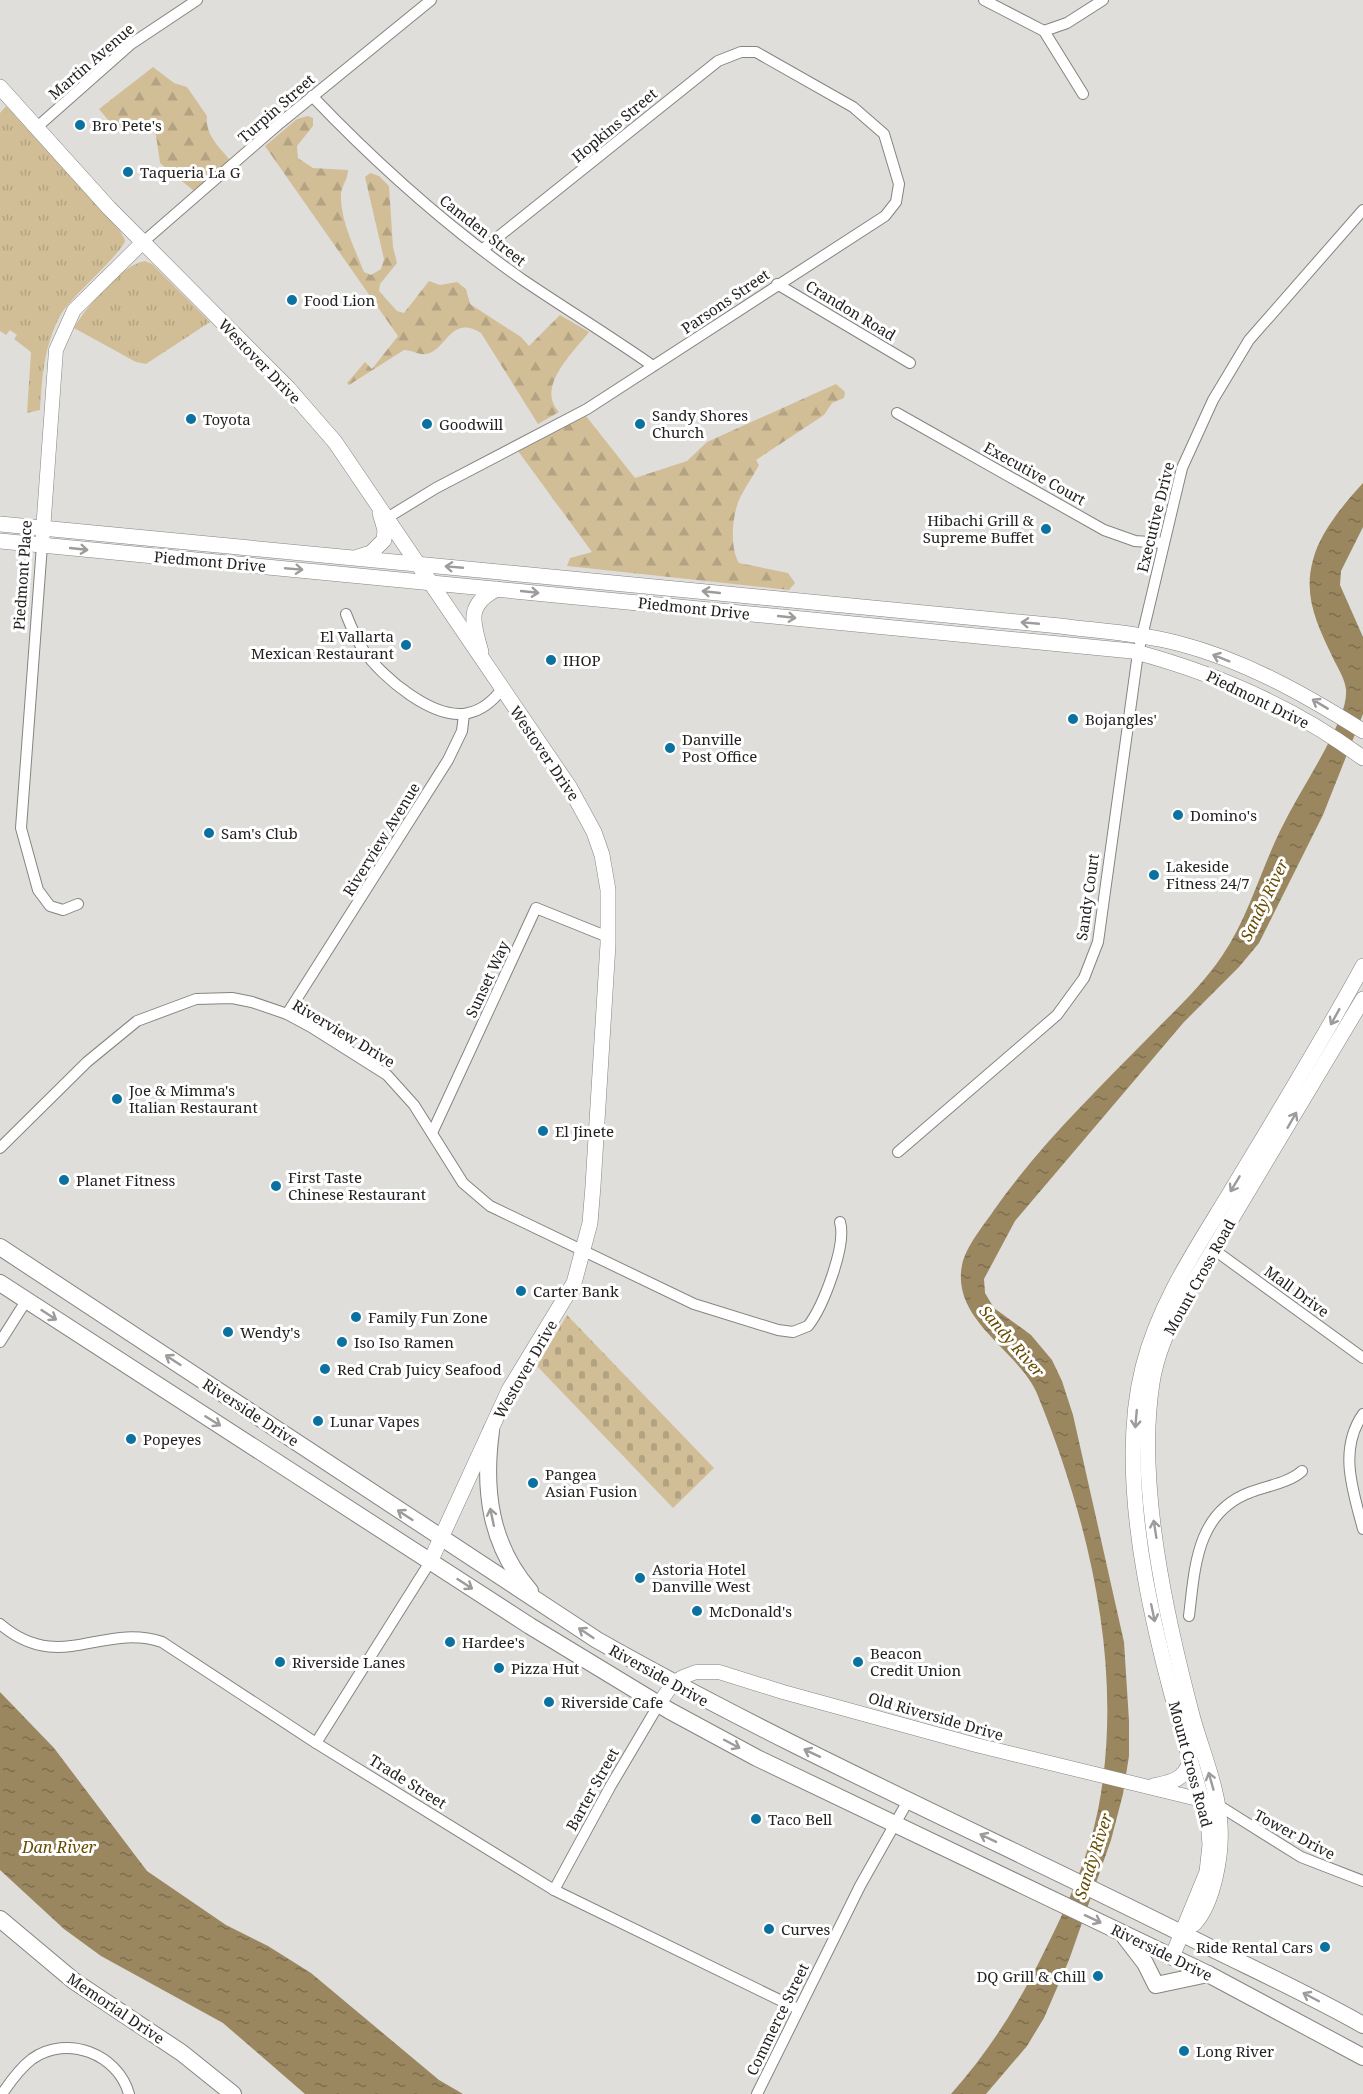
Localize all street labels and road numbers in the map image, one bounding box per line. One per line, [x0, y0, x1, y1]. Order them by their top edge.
street label: Martin Avenue [44, 18, 138, 104]
street label: Turpin Street [234, 69, 318, 147]
street label: Hopkins Street [567, 83, 661, 167]
street label: Camden Street [436, 190, 530, 270]
street label: Parsons Street [677, 264, 773, 338]
street label: Crandon Road [802, 275, 900, 345]
street label: Westover Drive [214, 314, 306, 408]
street label: Executive Court [981, 437, 1089, 509]
street label: Executive Drive [1132, 460, 1178, 574]
street label: Piedmont Place [8, 519, 36, 631]
street label: Piedmont Drive [153, 546, 267, 576]
street label: Piedmont Drive [637, 592, 751, 624]
street label: Piedmont Drive [1203, 665, 1313, 733]
street label: Westover Drive [506, 702, 584, 804]
street label: Riverview Avenue [338, 778, 424, 900]
street label: Sandy Court [1071, 852, 1103, 942]
street label: Sunset Way [460, 937, 514, 1021]
street label: Riverview Drive [289, 994, 399, 1072]
street label: Mount Cross Road [1159, 1215, 1239, 1339]
street label: Mall Drive [1261, 1261, 1333, 1321]
street label: Westover Drive [489, 1316, 561, 1422]
street label: Riverside Drive [199, 1373, 303, 1451]
street label: Riverside Drive [606, 1639, 712, 1711]
street label: Old Riverside Drive [866, 1687, 1006, 1745]
street label: Mount Cross Road [1165, 1699, 1217, 1829]
street label: Barter Street [561, 1744, 623, 1834]
street label: Trade Street [366, 1749, 450, 1813]
street label: Tower Drive [1251, 1804, 1339, 1864]
street label: Riverside Drive [1108, 1919, 1216, 1985]
street label: Commerce Street [741, 1960, 813, 2078]
street label: Memorial Drive [63, 1968, 169, 2048]

